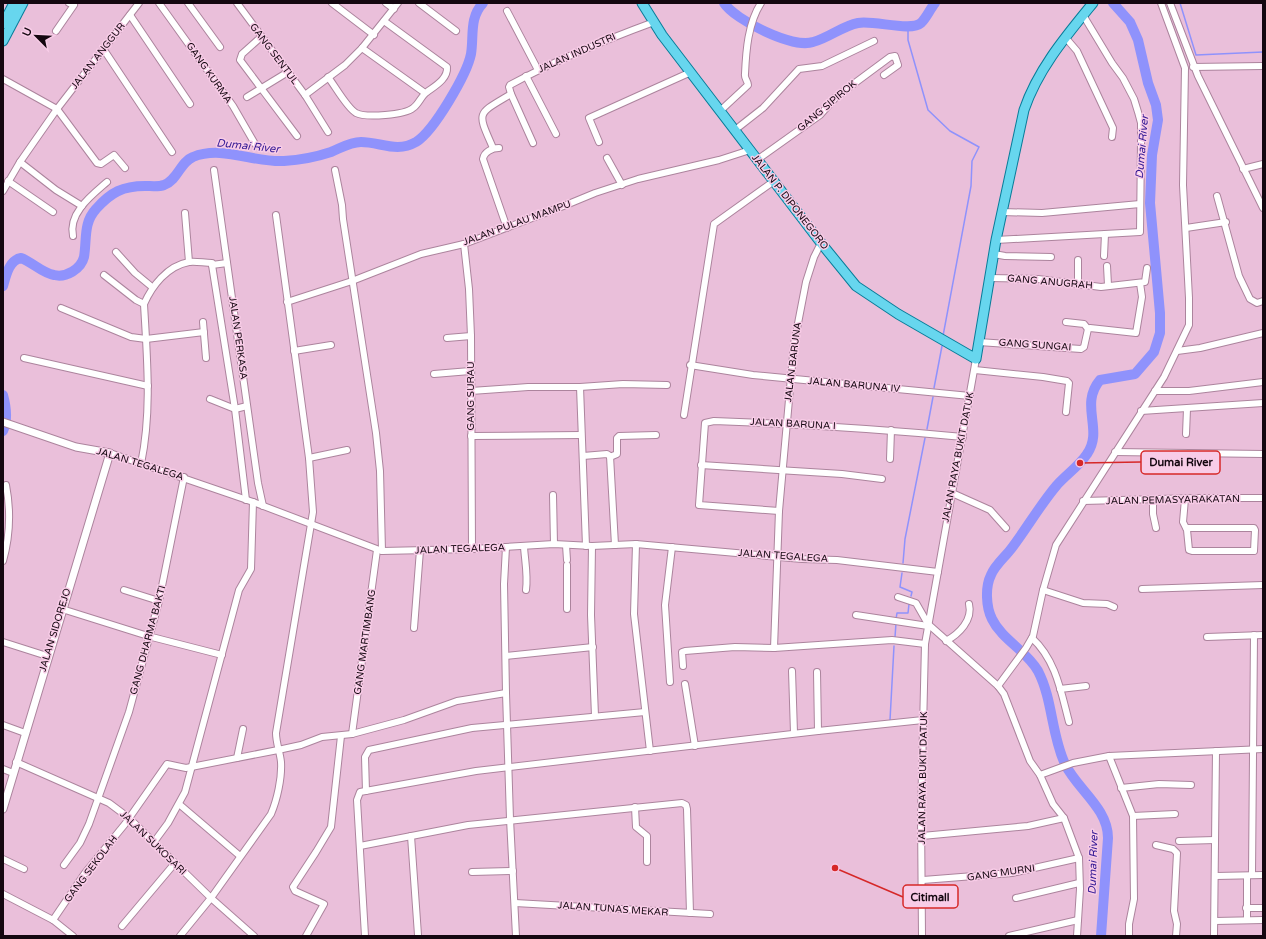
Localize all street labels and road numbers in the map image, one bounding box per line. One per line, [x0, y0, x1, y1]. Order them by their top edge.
street label: JALAN ANGGUR [68, 20, 128, 92]
street label: GANG SENTUL [247, 21, 301, 87]
street label: JALAN INDUSTRI [536, 31, 618, 75]
street label: GANG KURMA [184, 40, 234, 106]
street label: GANG SIPIROK [795, 78, 859, 134]
street label: JALAN P. DIPONEGORO [749, 152, 831, 252]
street label: JALAN PULAU MAMPU [461, 198, 573, 248]
street label: GANG ANUGRAH [1007, 272, 1093, 292]
street label: JALAN PERKASA [226, 296, 250, 380]
street label: JALAN BARUNA [782, 321, 804, 403]
street label: GANG SUNGAI [998, 336, 1072, 354]
street label: GANG SURAU [465, 362, 477, 430]
street label: JALAN BARUNA IV [807, 375, 901, 395]
street label: JALAN RAYA BUKIT DATUK [939, 390, 977, 523]
street label: JALAN BARUNA I [750, 416, 836, 432]
street label: JALAN TEGALEGA [95, 445, 185, 483]
street label: JALAN PEMASYARAKATAN [1106, 493, 1240, 507]
street label: JALAN TEGALEGA [415, 541, 505, 557]
street label: JALAN TEGALEGA [738, 547, 828, 565]
street label: GANG DHARMA BAKTI [128, 584, 168, 696]
street label: JALAN SIDOREJO [37, 587, 73, 673]
street label: GANG MARTIMBANG [352, 589, 378, 695]
street label: JALAN RAYA BUKIT DATUK [916, 711, 930, 845]
street label: JALAN SUKOSARI [117, 808, 189, 878]
street label: GANG SEKOLAH [62, 833, 120, 905]
street label: GANG MURNI [966, 862, 1036, 884]
street label: JALAN TUNAS MEKAR [557, 899, 669, 919]

